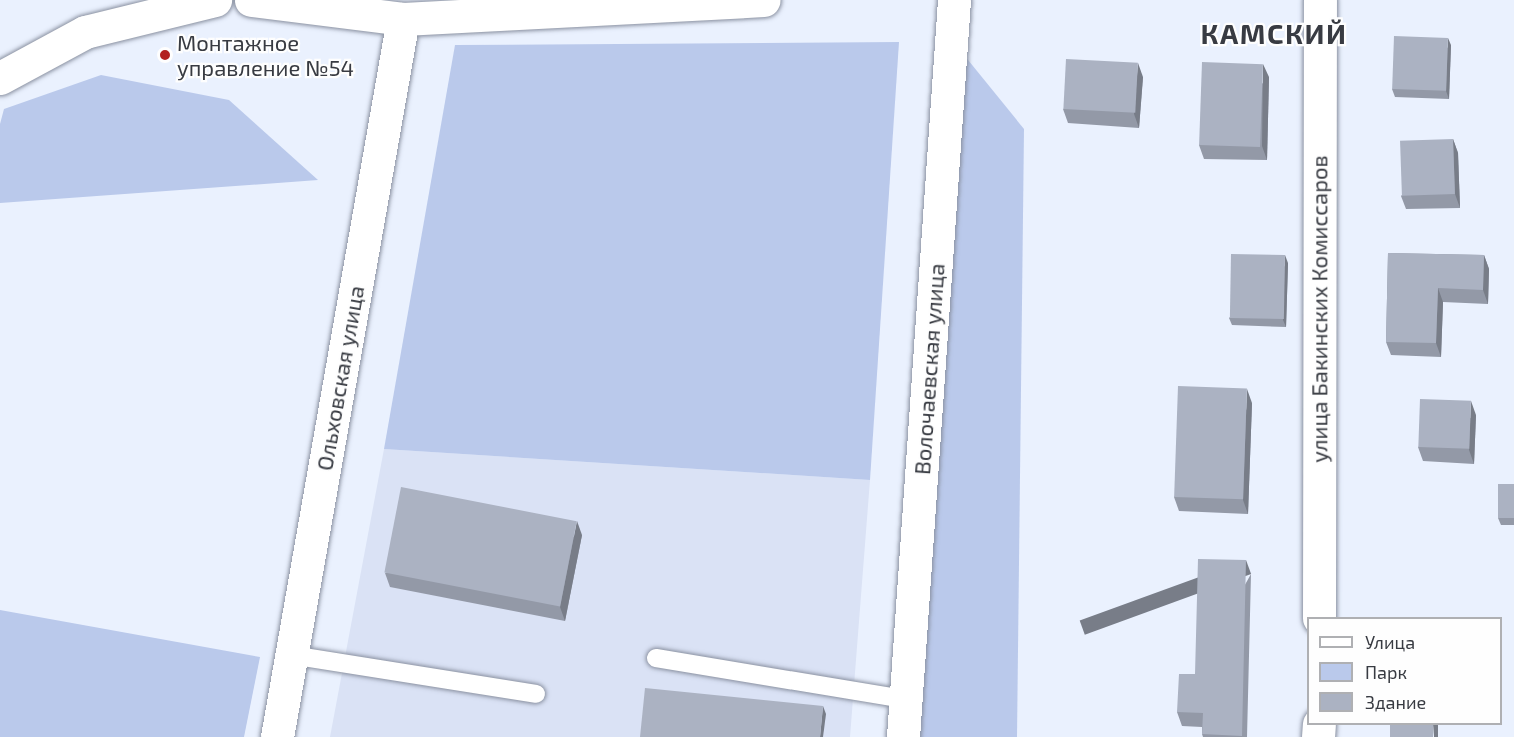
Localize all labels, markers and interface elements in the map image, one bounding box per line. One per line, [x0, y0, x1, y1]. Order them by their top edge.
district label: КАМСКИЙ [1201, 16, 1347, 50]
place label: Монтажное управление №54 [177, 29, 354, 80]
marker: Монтажное управление №54 [158, 48, 172, 62]
street label: улица Бакинских Комиссаров [1306, 155, 1332, 463]
street label: Волочаевская улица [908, 262, 950, 476]
street label: Ольховская улица [311, 283, 369, 473]
legend [1307, 617, 1502, 725]
text: Улица [1365, 631, 1415, 653]
text: Парк [1365, 661, 1407, 683]
text: Здание [1365, 691, 1426, 713]

